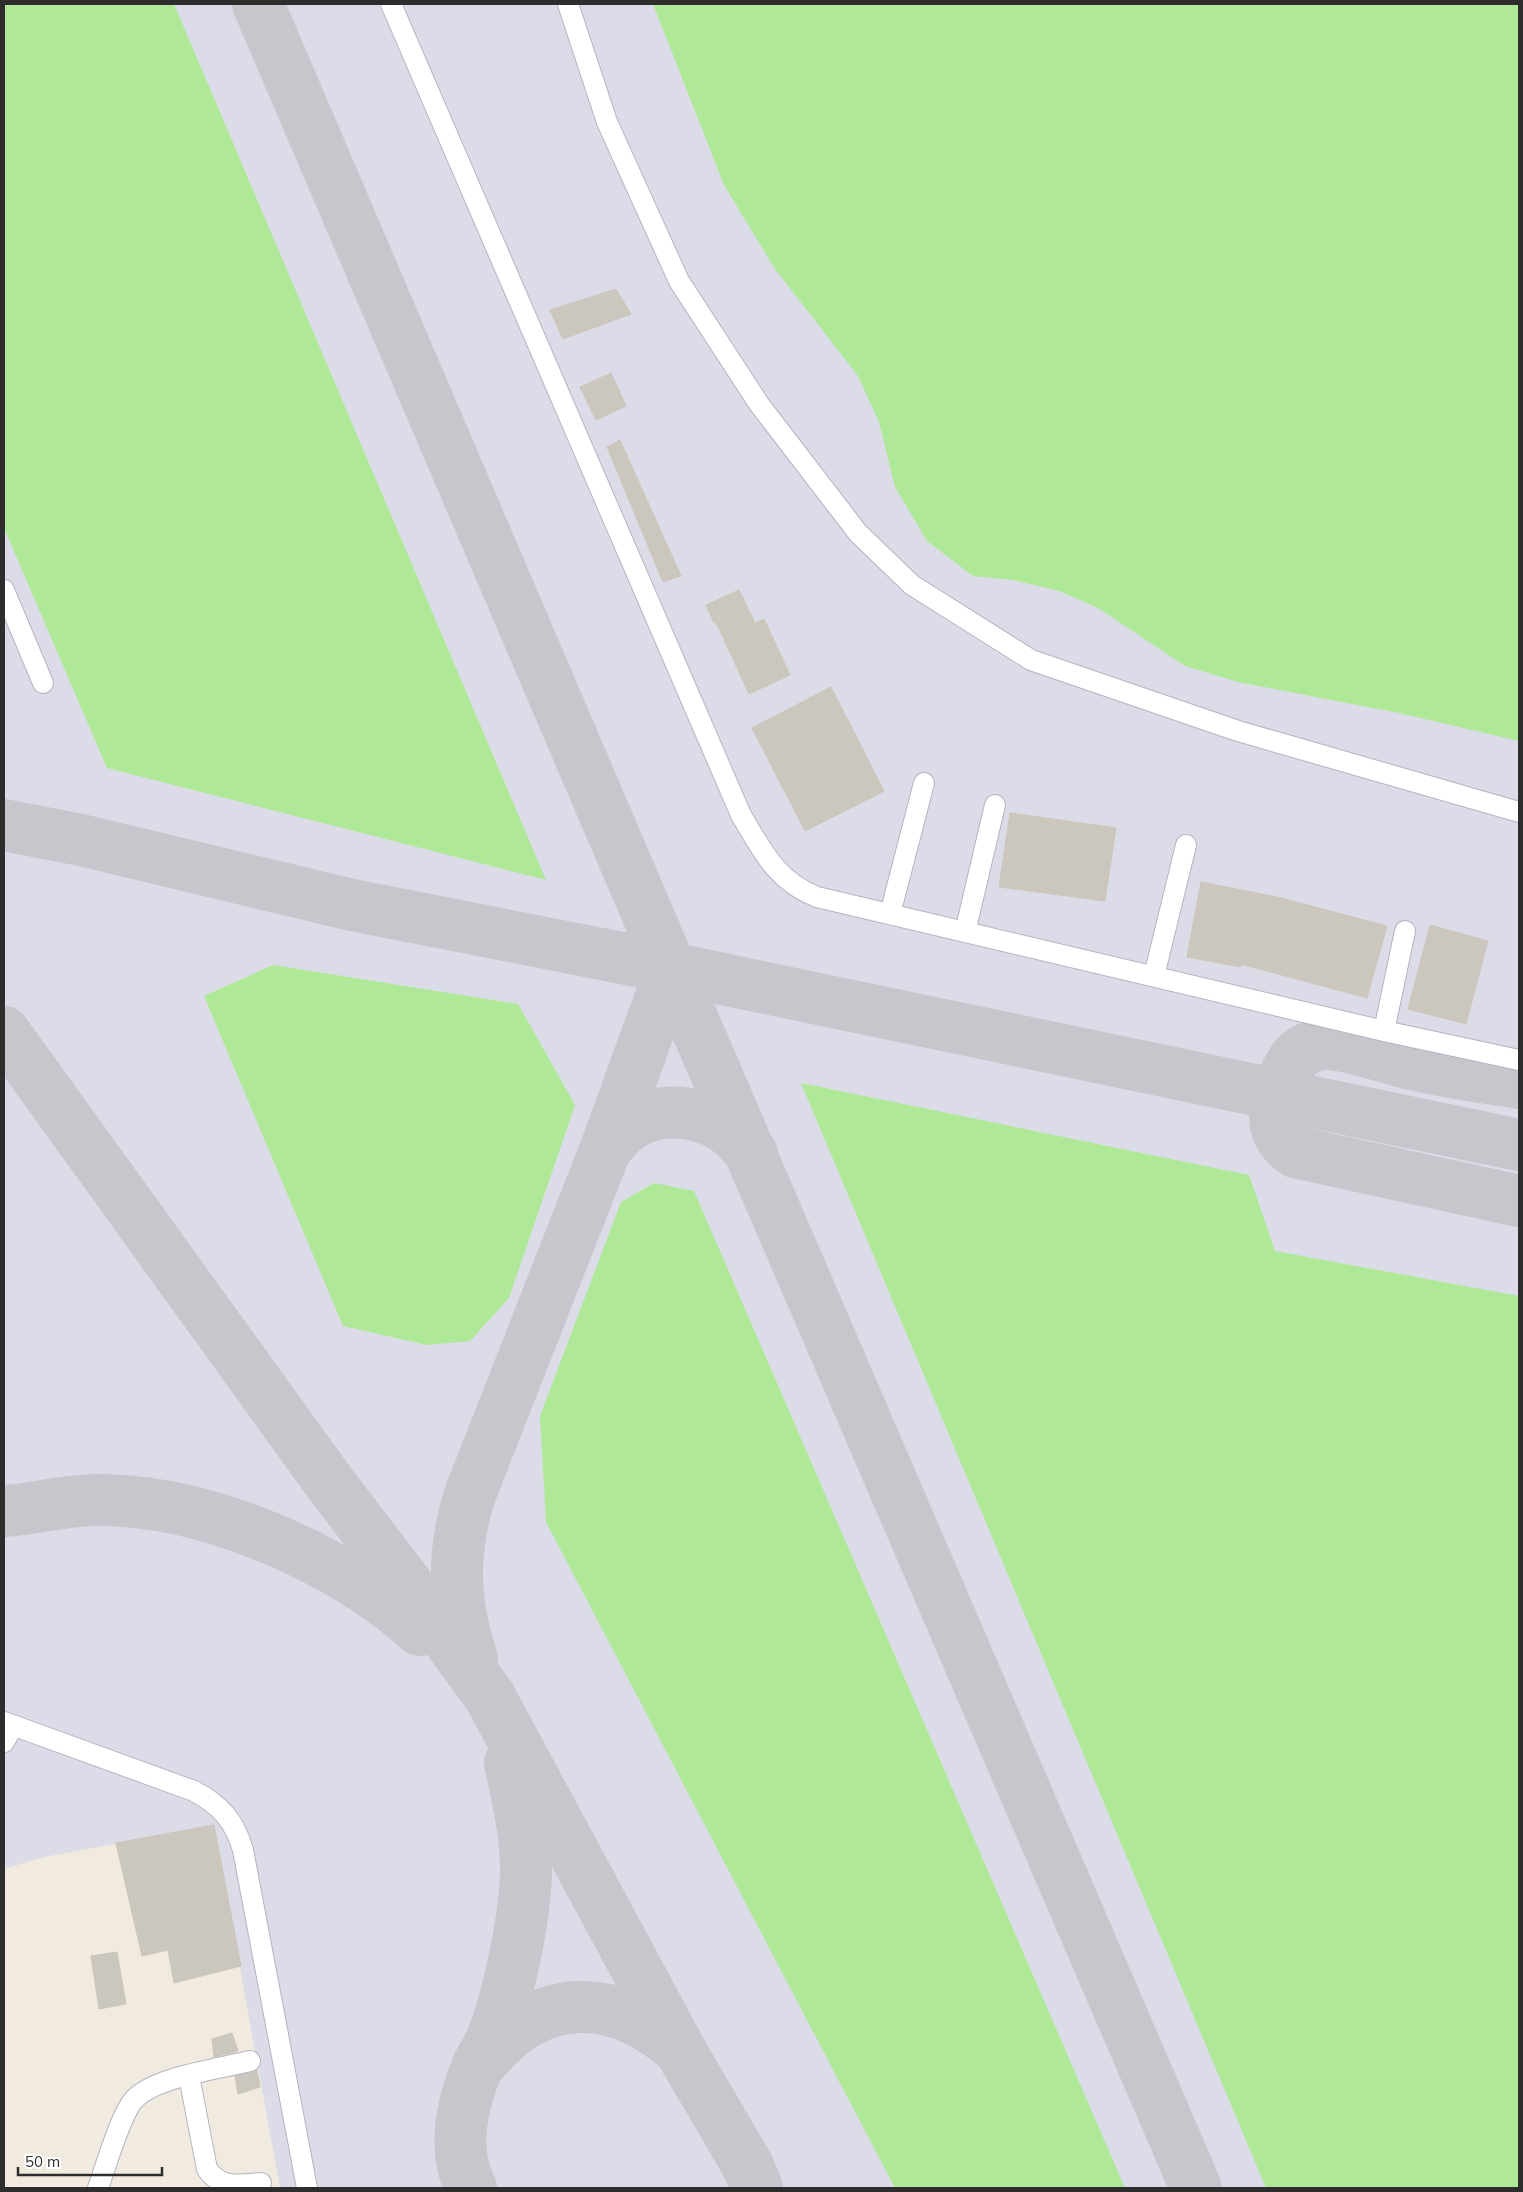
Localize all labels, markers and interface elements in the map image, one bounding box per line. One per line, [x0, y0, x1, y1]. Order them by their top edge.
scale bar [18, 2144, 161, 2176]
text: 50 m [25, 2152, 60, 2171]

